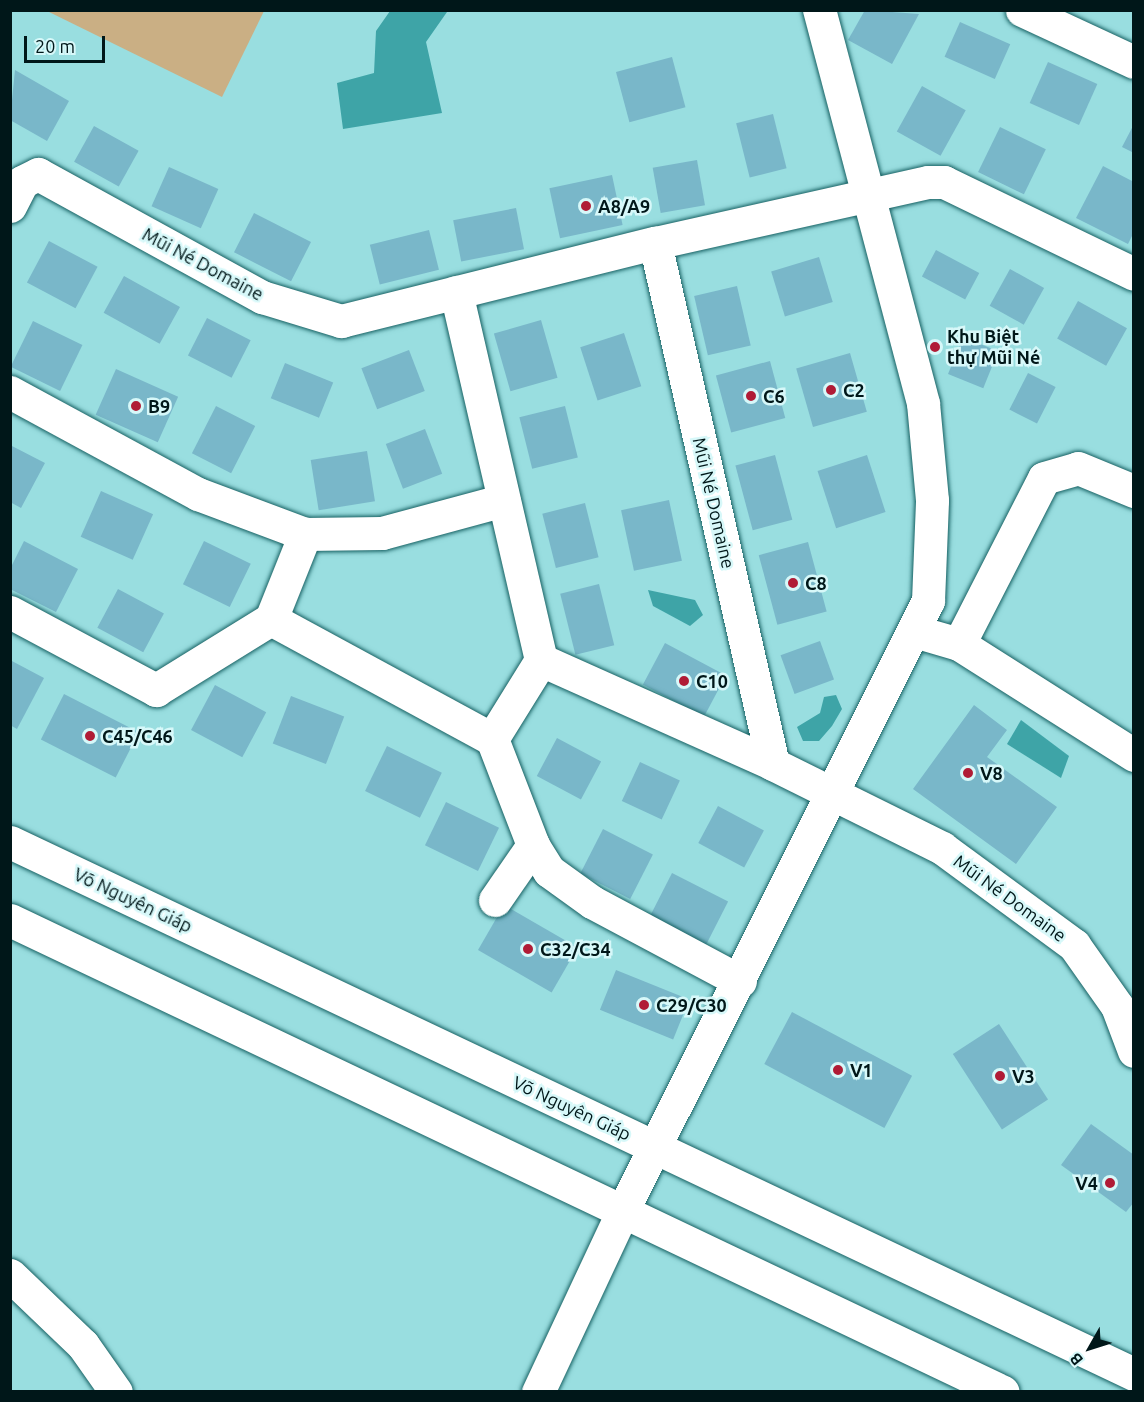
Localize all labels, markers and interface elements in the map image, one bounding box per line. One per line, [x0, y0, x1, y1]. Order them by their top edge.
scale bar [27, 24, 108, 62]
text: 20 m [35, 36, 75, 56]
place label: A8/A9 [598, 195, 650, 217]
marker: A8/A9 [579, 199, 593, 213]
street label: Mũi Né Domaine [139, 223, 267, 305]
place label: Khu Biệt thự Mũi Né [947, 326, 1040, 368]
marker: Khu Biệt thự Mũi Né [928, 340, 942, 354]
place label: C2 [843, 379, 865, 401]
marker: C2 [824, 383, 838, 397]
place label: C6 [763, 385, 785, 407]
marker: C6 [744, 389, 758, 403]
place label: B9 [148, 395, 170, 417]
marker: B9 [129, 399, 143, 413]
street label: Mũi Né Domaine [688, 435, 740, 571]
place label: C8 [805, 572, 827, 594]
marker: C8 [786, 576, 800, 590]
place label: C10 [696, 670, 728, 692]
marker: C10 [677, 674, 691, 688]
place label: C45/C46 [102, 725, 173, 747]
marker: C45/C46 [83, 729, 97, 743]
place label: V8 [980, 762, 1003, 784]
marker: V8 [961, 766, 975, 780]
street label: Mũi Né Domaine [949, 850, 1071, 946]
street label: Võ Nguyên Giáp [70, 863, 196, 937]
place label: C32/C34 [540, 938, 611, 960]
marker: C32/C34 [521, 942, 535, 956]
place label: C29/C30 [656, 994, 727, 1016]
marker: C29/C30 [637, 998, 651, 1012]
place label: V1 [850, 1059, 873, 1081]
marker: V1 [831, 1063, 845, 1077]
place label: V3 [1012, 1065, 1035, 1087]
marker: V3 [993, 1069, 1007, 1083]
street label: Võ Nguyên Giáp [509, 1071, 635, 1145]
place label: V4 [1075, 1172, 1098, 1194]
marker: V4 [1103, 1176, 1117, 1190]
north arrow [1060, 1318, 1120, 1378]
text: B [1066, 1350, 1086, 1369]

